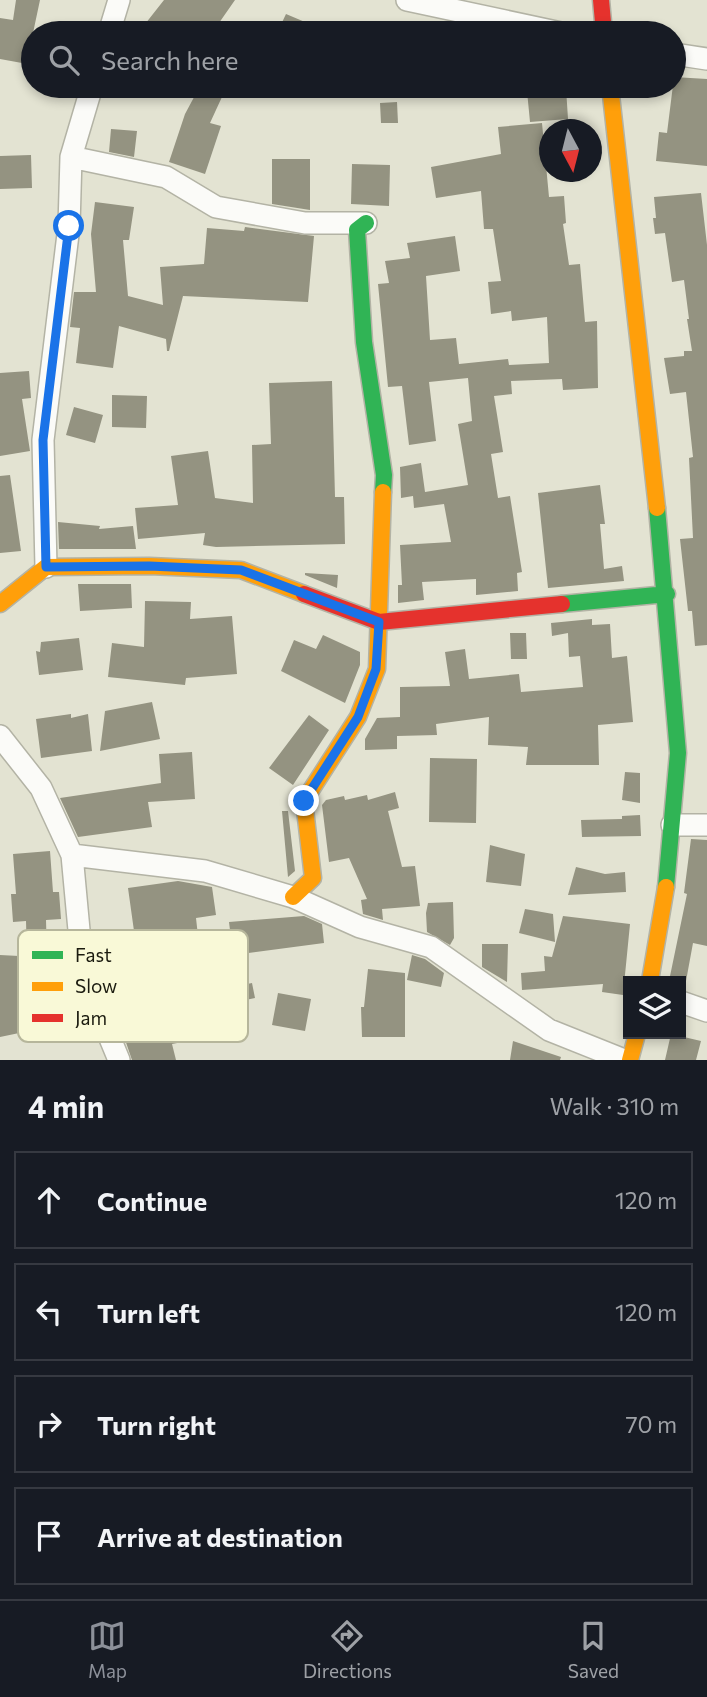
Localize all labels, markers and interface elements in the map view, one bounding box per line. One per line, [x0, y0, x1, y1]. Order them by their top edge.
search box [21, 21, 686, 98]
icon: search [45, 41, 83, 79]
text: Search here [101, 44, 239, 75]
north arrow [539, 119, 602, 182]
route start [53, 210, 84, 241]
route end [288, 785, 319, 816]
legend [18, 930, 248, 1042]
text: Fast [75, 943, 112, 966]
text: Slow [75, 974, 117, 997]
map controls [623, 976, 686, 1039]
button: layers [623, 976, 686, 1039]
text: Jam [75, 1006, 107, 1029]
text: 4 min [28, 1087, 104, 1124]
text: Walk · 310 m [550, 1092, 679, 1120]
icon: ahead [30, 1181, 68, 1219]
text: Continue [97, 1185, 207, 1216]
text: 120 m [615, 1186, 677, 1214]
icon: left [30, 1293, 68, 1331]
text: Turn left [97, 1297, 200, 1328]
text: 120 m [615, 1298, 677, 1326]
icon: right [30, 1405, 68, 1443]
text: Turn right [97, 1409, 216, 1440]
text: 70 m [625, 1410, 677, 1438]
icon: arrive [30, 1517, 68, 1555]
text: Arrive at destination [97, 1521, 343, 1552]
tab: Map [88, 1617, 127, 1682]
tab: Directions [303, 1617, 392, 1682]
tab: Saved [568, 1617, 619, 1682]

